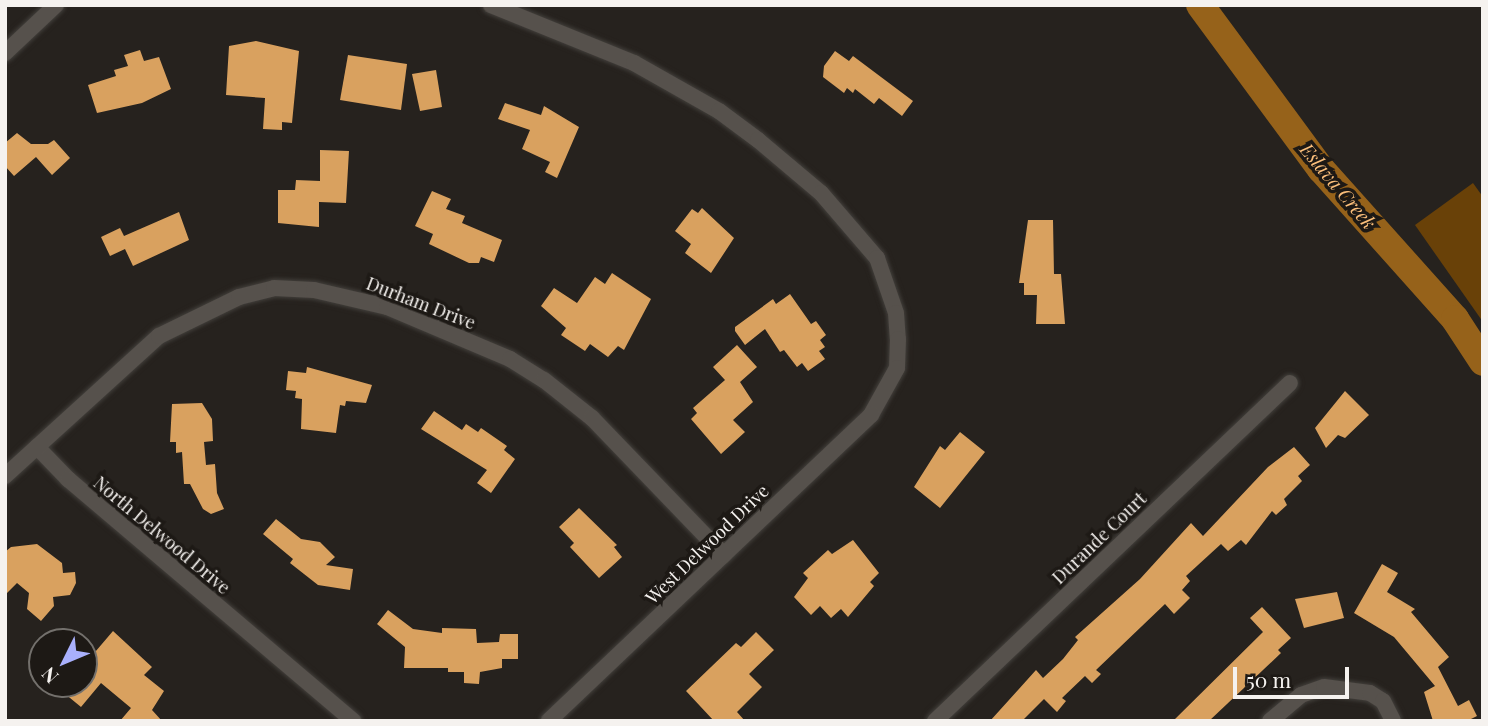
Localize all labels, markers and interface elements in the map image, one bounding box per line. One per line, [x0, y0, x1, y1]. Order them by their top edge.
water label: Eslava Creek [1295, 138, 1381, 234]
street label: Durham Drive [363, 272, 479, 334]
street label: North Delwood Drive [89, 472, 235, 598]
street label: West Delwood Drive [641, 480, 773, 608]
street label: Durande Court [1048, 488, 1150, 588]
north arrow [28, 628, 98, 698]
scale bar [1236, 652, 1352, 696]
text: N [35, 662, 63, 690]
text: 50 m [1246, 665, 1291, 693]

